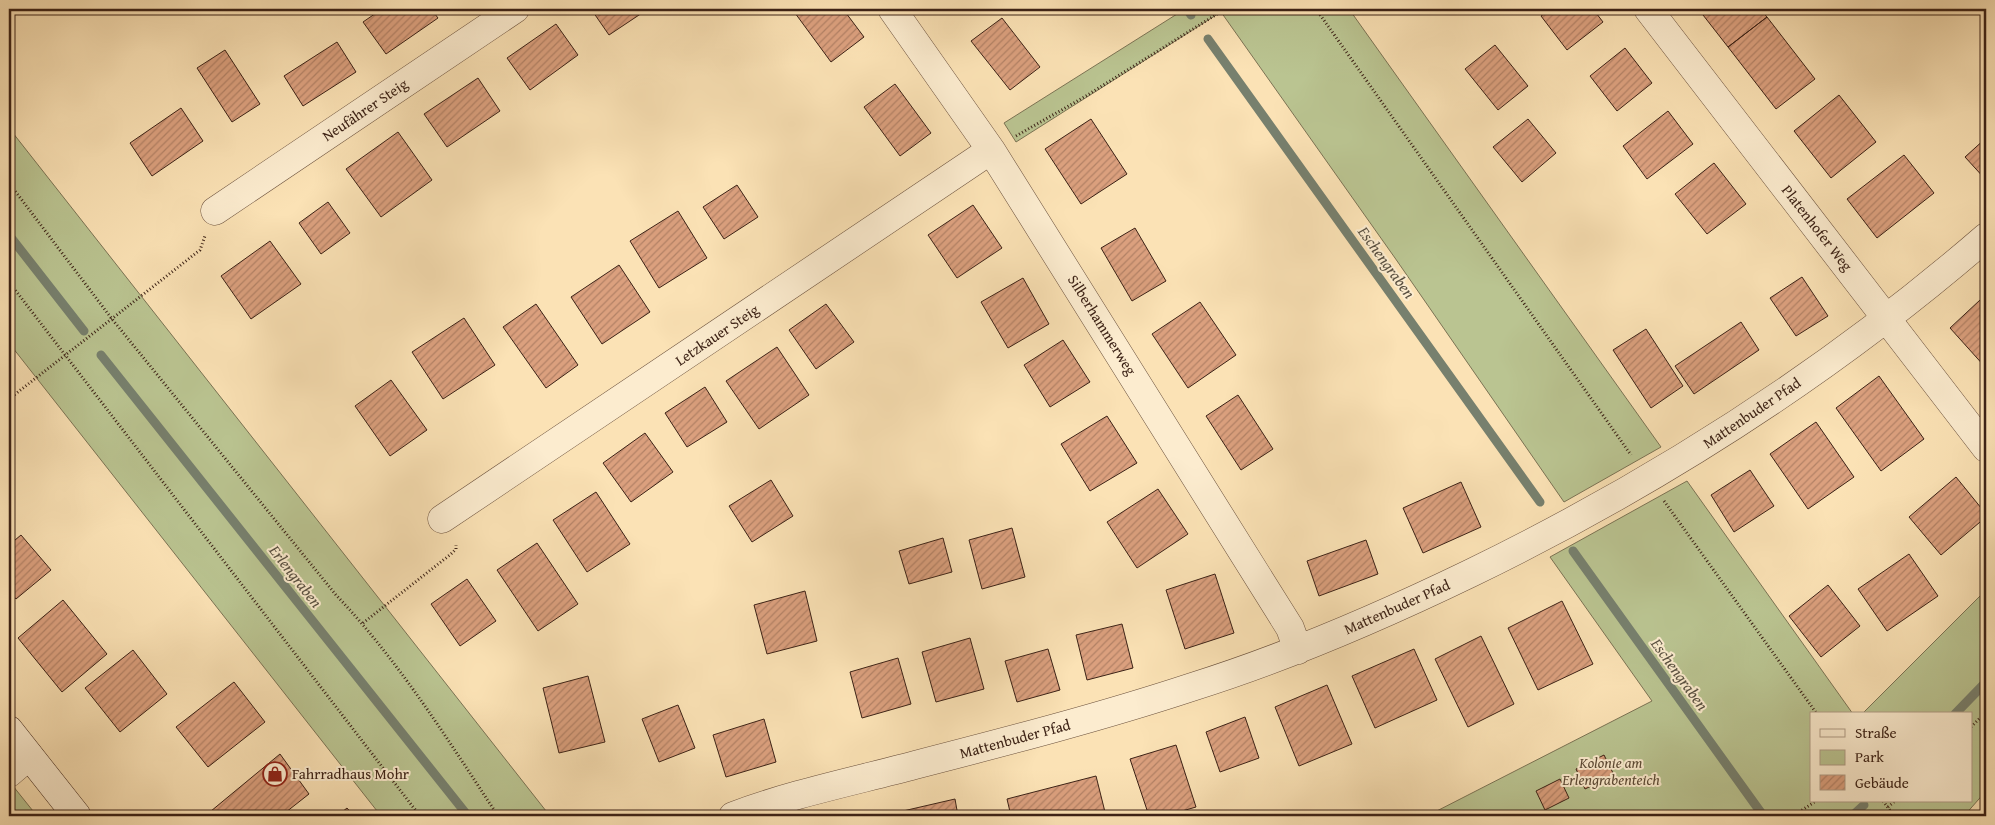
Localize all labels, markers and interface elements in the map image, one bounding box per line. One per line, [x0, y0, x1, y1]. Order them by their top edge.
street label: Neufährer Steig [318, 73, 412, 146]
street label: Platenhofer Weg [1777, 180, 1858, 276]
water label: Eschengraben [1352, 220, 1422, 303]
street label: Silberhammerweg [1063, 270, 1142, 379]
street label: Letzkauer Steig [671, 298, 763, 370]
street label: Mattenbuder Pfad [1699, 372, 1805, 453]
water label: Erlengraben [263, 539, 328, 613]
street label: Mattenbuder Pfad [1341, 574, 1453, 639]
water label: Eschengraben [1645, 632, 1715, 715]
legend [1810, 712, 1972, 802]
street label: Mattenbuder Pfad [957, 714, 1073, 763]
text: Straße [1855, 722, 1897, 743]
text: Park [1855, 746, 1884, 767]
park label: Kolonie am Erlengrabenteich [1561, 752, 1660, 790]
shop icon: Fahrradhaus Mohr [262, 761, 288, 787]
place label: Fahrradhaus Mohr [292, 763, 409, 784]
text: Gebäude [1855, 772, 1909, 793]

